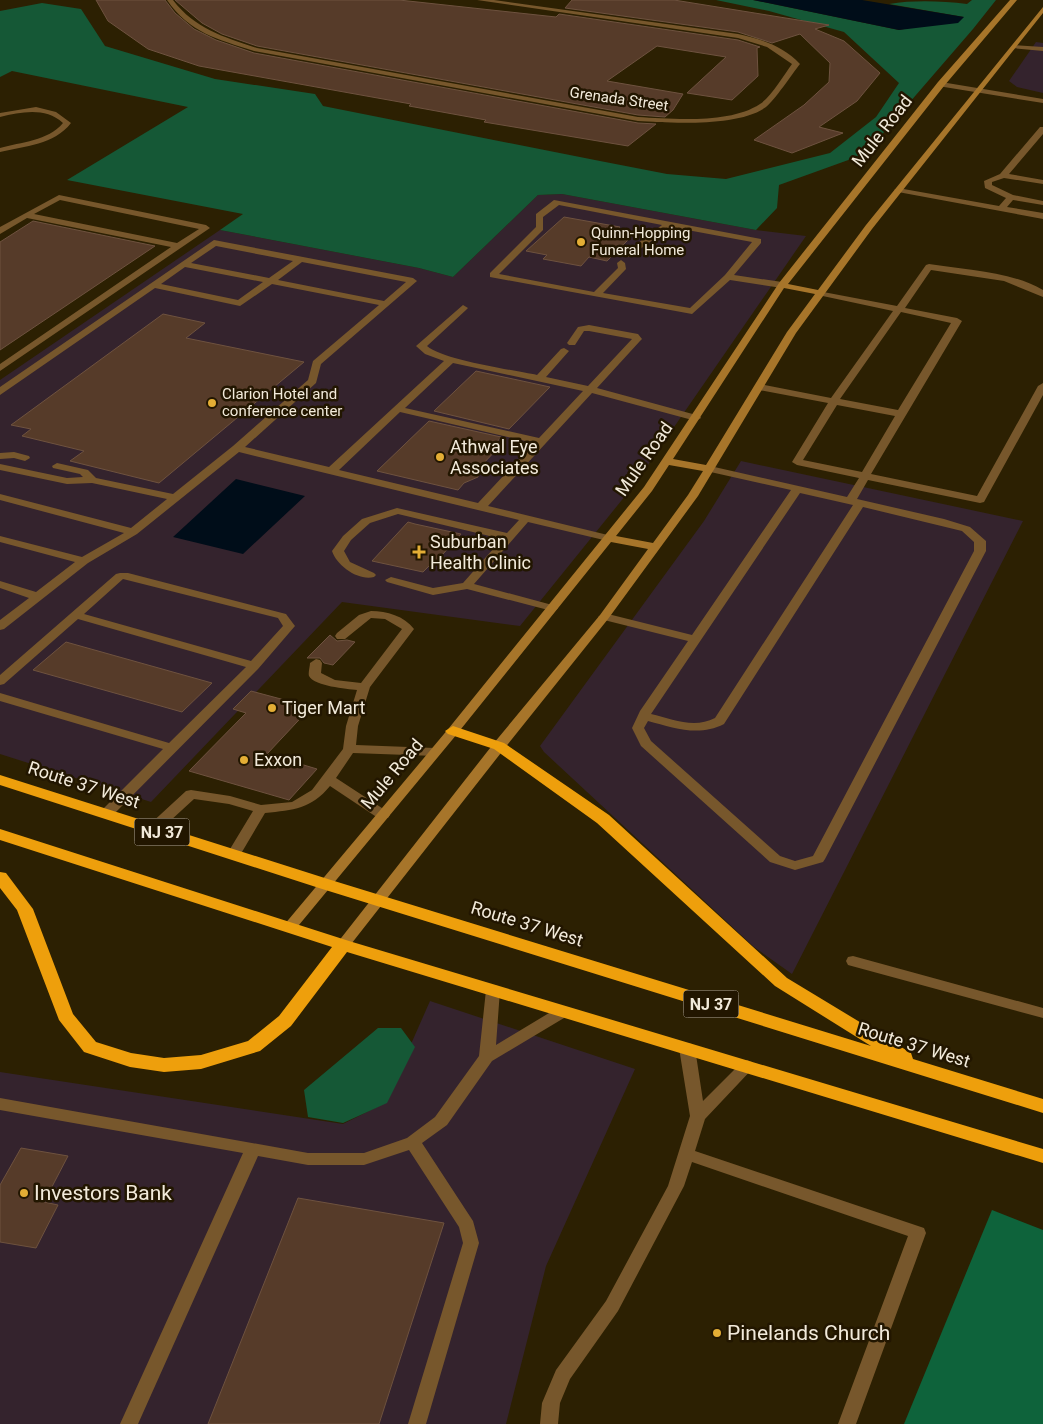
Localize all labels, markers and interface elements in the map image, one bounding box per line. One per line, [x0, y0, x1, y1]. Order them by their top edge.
street label: Grenada Street [568, 83, 670, 115]
street label: Mule Road [847, 91, 916, 171]
place label: Quinn-Hopping Funeral Home [591, 224, 690, 259]
marker: Quinn-Hopping Funeral Home [575, 236, 587, 248]
place label: Clarion Hotel and conference center [222, 385, 342, 420]
marker: Clarion Hotel and conference center [206, 397, 218, 409]
street label: Mule Road [611, 418, 677, 500]
place label: Athwal Eye Associates [450, 436, 539, 478]
marker: Athwal Eye Associates [434, 451, 446, 463]
place label: Suburban Health Clinic [430, 531, 531, 573]
marker: Suburban Health Clinic [412, 545, 426, 559]
place label: Tiger Mart [282, 697, 365, 718]
marker: Tiger Mart [266, 702, 278, 714]
street label: Mule Road [356, 734, 427, 813]
place label: Exxon [254, 749, 302, 770]
marker: Exxon [238, 754, 250, 766]
street label: Route 37 West [26, 757, 143, 813]
road number: NJ 37 [134, 819, 190, 846]
street label: Route 37 West [468, 896, 586, 951]
road number: NJ 37 [684, 991, 738, 1018]
street label: Route 37 West [855, 1017, 973, 1072]
place label: Investors Bank [34, 1181, 172, 1205]
marker: Investors Bank [18, 1187, 30, 1199]
place label: Pinelands Church [727, 1321, 890, 1345]
marker: Pinelands Church [711, 1327, 723, 1339]

